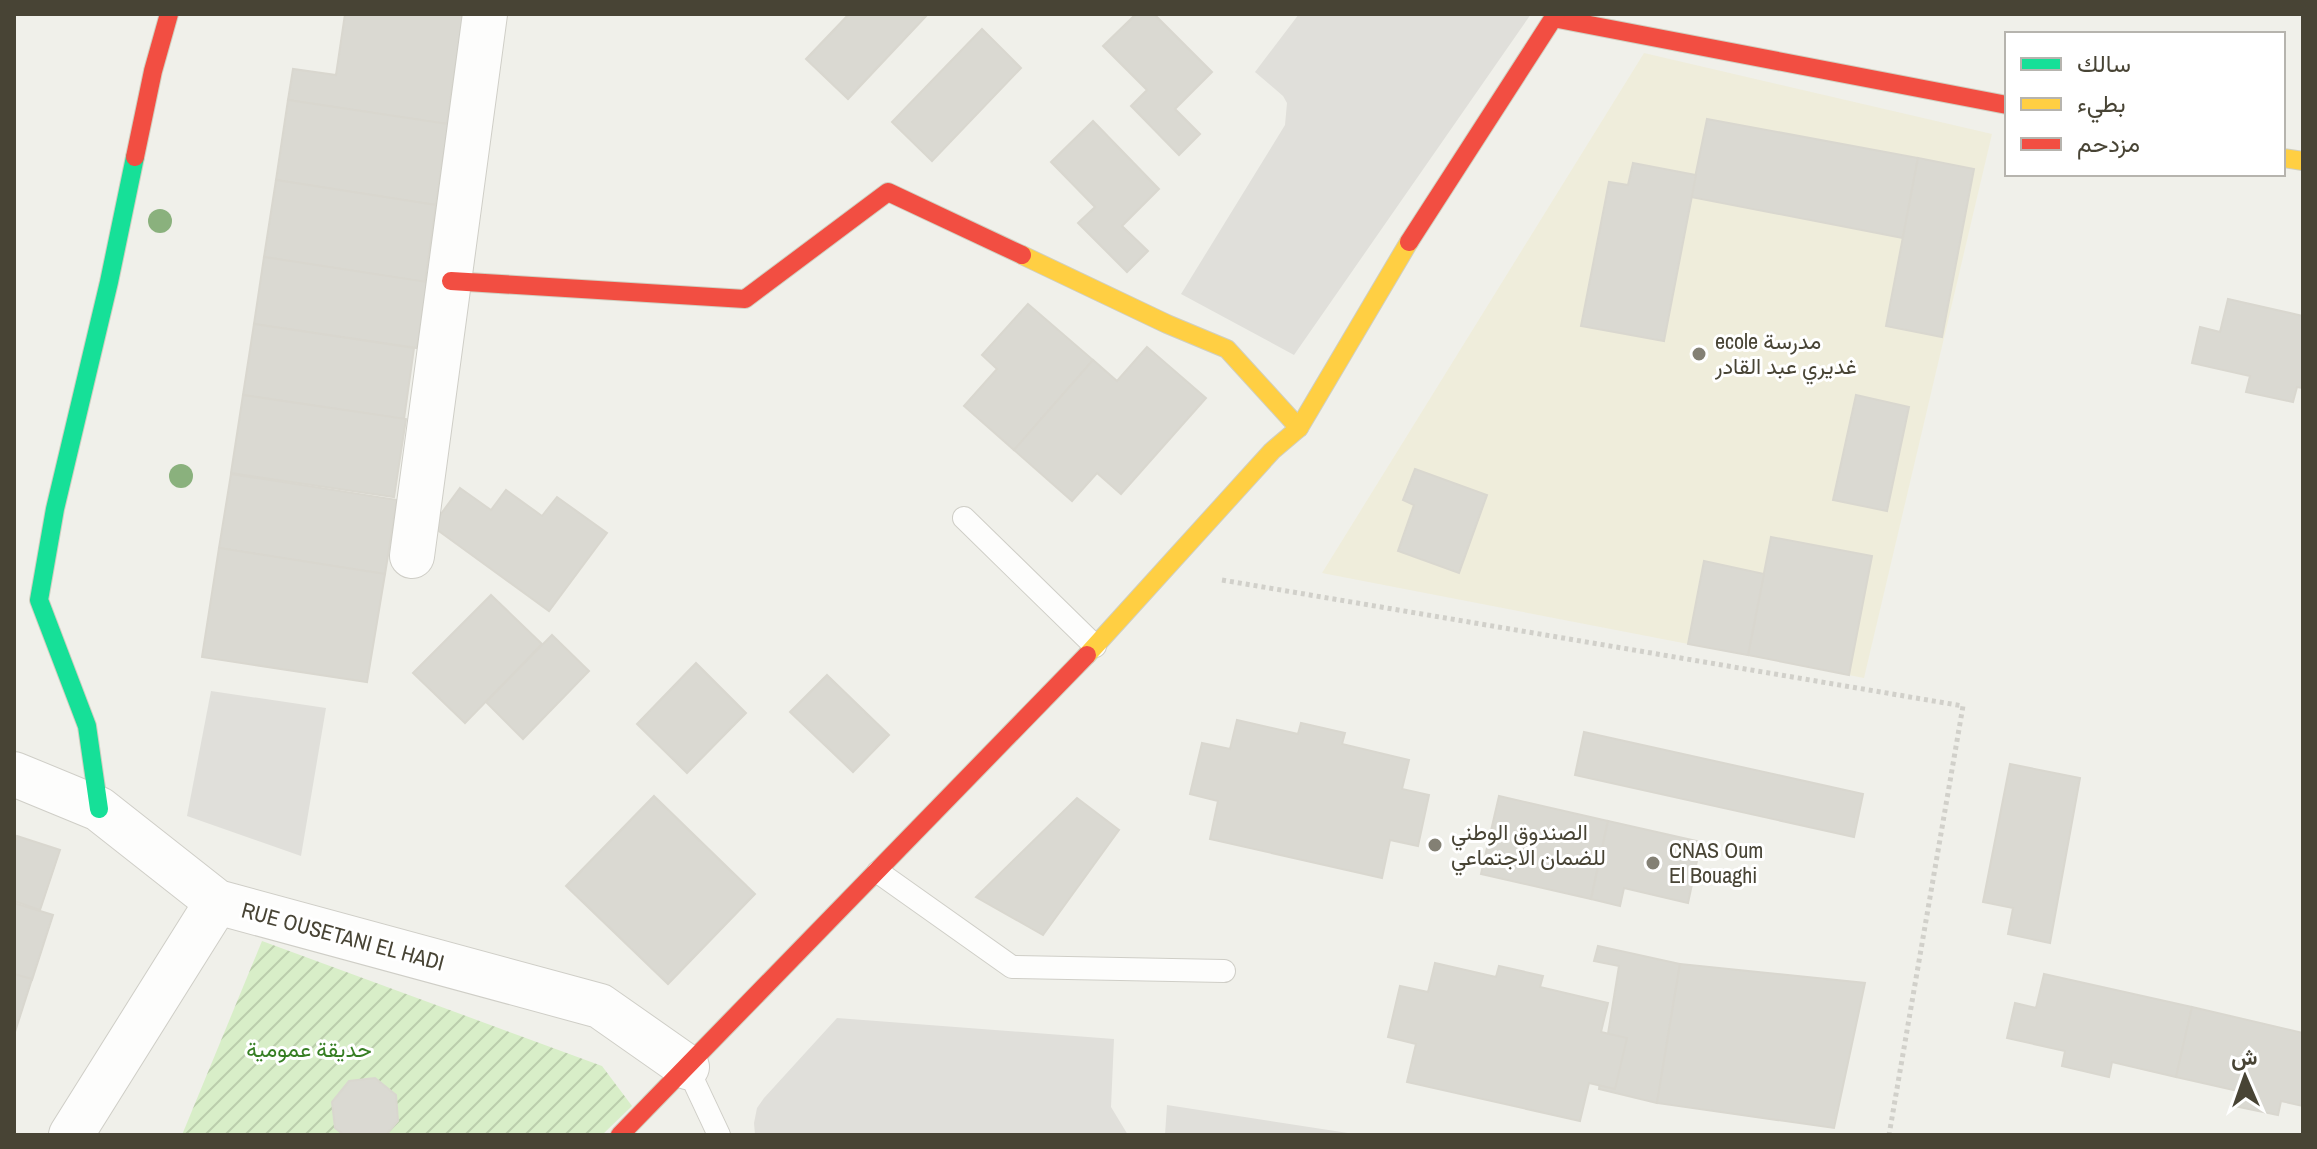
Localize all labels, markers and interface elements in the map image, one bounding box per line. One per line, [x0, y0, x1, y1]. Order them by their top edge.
legend [2005, 32, 2285, 176]
text: سالك [2077, 47, 2131, 79]
text: بطيء [2077, 87, 2126, 123]
text: مزدحم [2077, 127, 2140, 160]
place label: ecole مدرسة غديري عبد القادر [1714, 326, 1857, 385]
marker: ecole مدرسة غديري عبد القادر [1690, 345, 1708, 363]
place label: الصندوق الوطني للضمان الاجتماعي [1451, 817, 1606, 876]
place label: CNAS Oum El Bouaghi [1669, 835, 1763, 890]
marker: الصندوق الوطني للضمان الاجتماعي [1426, 836, 1444, 854]
marker: CNAS Oum El Bouaghi [1644, 854, 1662, 872]
street label: RUE OUSETANI EL HADI [238, 895, 448, 977]
park label: حديقة عمومية [246, 1034, 372, 1064]
north arrow [2205, 1037, 2285, 1117]
text: ش [2231, 1042, 2258, 1072]

